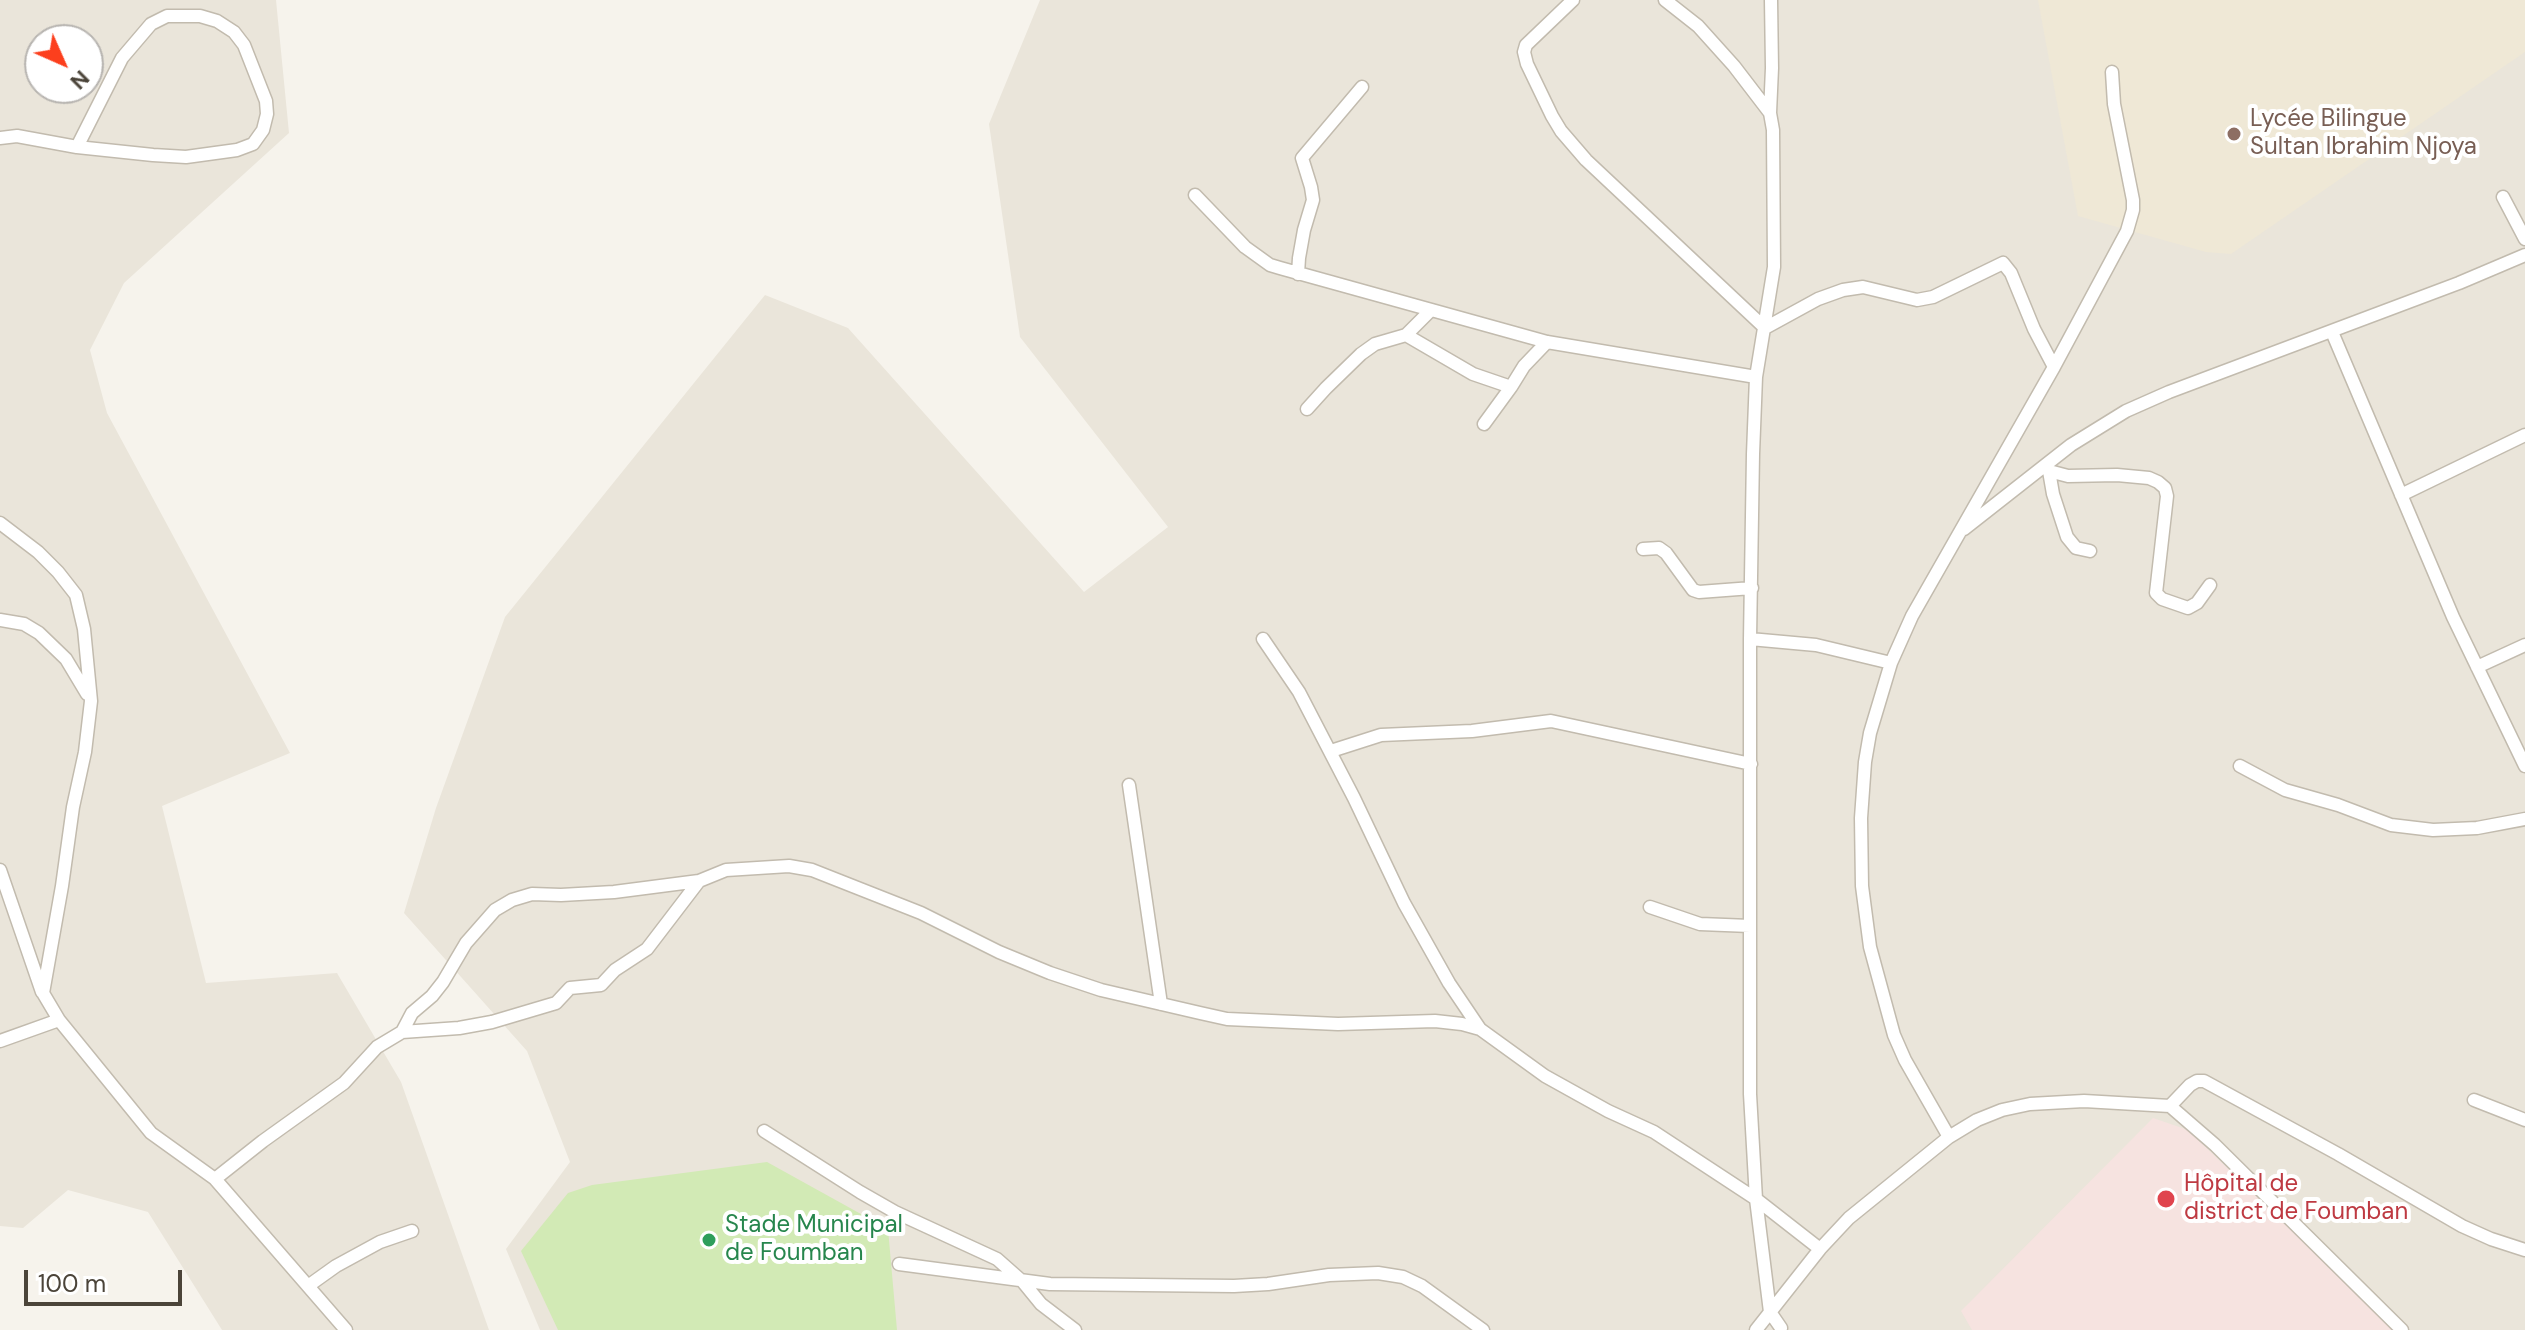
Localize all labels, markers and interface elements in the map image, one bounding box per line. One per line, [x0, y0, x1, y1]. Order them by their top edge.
north arrow [24, 24, 104, 104]
text: N [64, 64, 96, 96]
place label: Lycée Bilingue Sultan Ibrahim Njoya [2250, 106, 2477, 162]
marker: Lycée Bilingue Sultan Ibrahim Njoya [2225, 125, 2243, 143]
place label: Hôpital de district de Foumban [2184, 1171, 2408, 1227]
marker: Hôpital de district de Foumban [2155, 1188, 2177, 1210]
place label: Stade Municipal de Foumban [725, 1212, 903, 1268]
marker: Stade Municipal de Foumban [700, 1231, 718, 1249]
scale bar [28, 1254, 186, 1304]
text: 100 m [38, 1268, 106, 1299]

